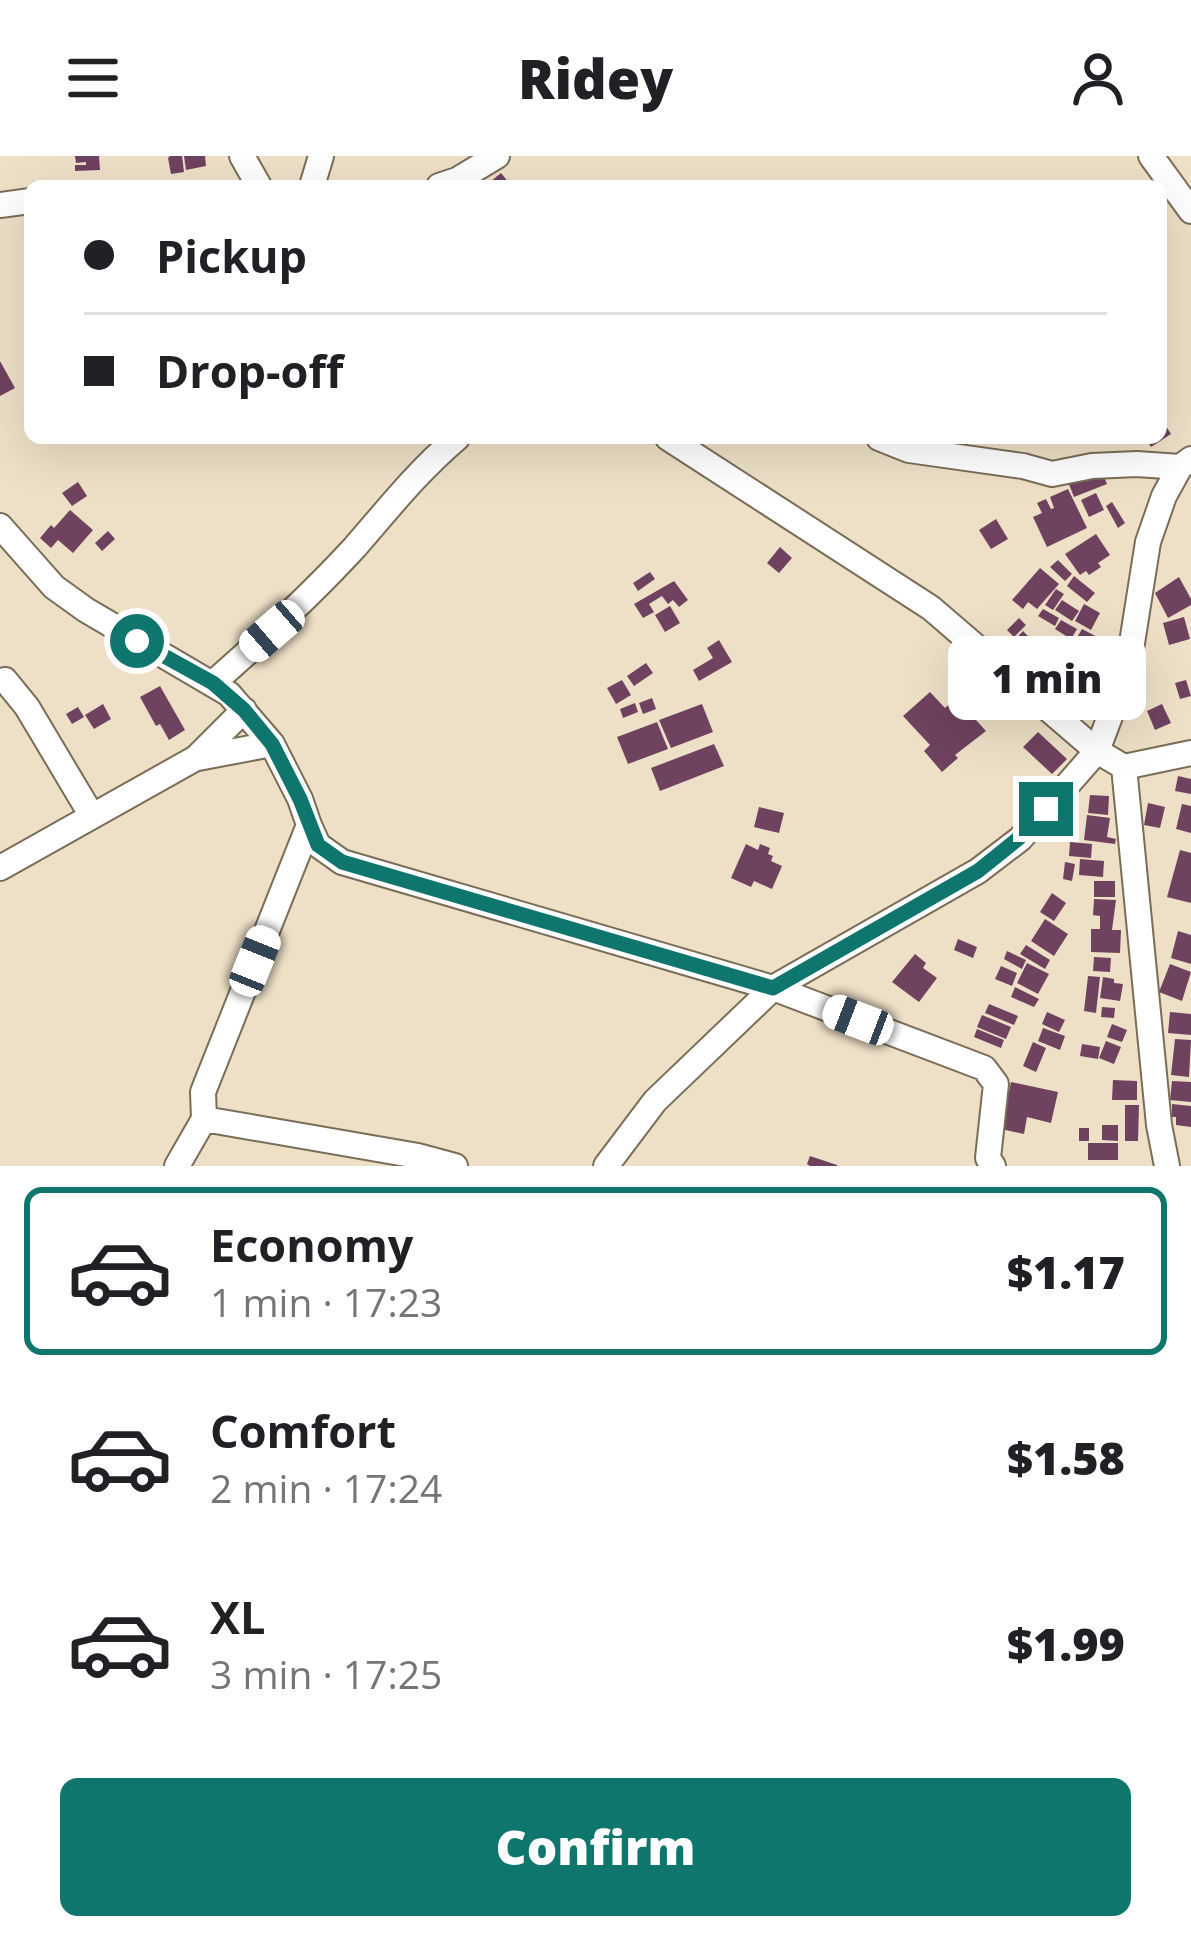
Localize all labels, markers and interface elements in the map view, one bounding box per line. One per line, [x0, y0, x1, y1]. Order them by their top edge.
text: Ridey [518, 41, 673, 115]
icon: menu [60, 45, 126, 111]
icon: person [1065, 45, 1131, 111]
text: Pickup [156, 225, 307, 286]
text: Drop-off [156, 340, 343, 401]
car [233, 594, 311, 668]
route start [110, 614, 164, 668]
callout: 1 min [947, 635, 1145, 719]
text: 1 min [992, 651, 1102, 704]
route end [1019, 782, 1073, 836]
car [225, 921, 285, 1001]
car [818, 990, 898, 1050]
text: Economy [210, 1214, 413, 1275]
icon: car [66, 1217, 174, 1325]
text: $1.17 [1007, 1241, 1125, 1302]
text: 1 min · 17:23 [210, 1275, 442, 1328]
text: Comfort [210, 1400, 396, 1461]
icon: car [66, 1403, 174, 1511]
text: $1.58 [1007, 1427, 1125, 1488]
text: 2 min · 17:24 [210, 1461, 442, 1514]
text: XL [210, 1586, 265, 1647]
icon: car [66, 1589, 174, 1697]
text: $1.99 [1007, 1613, 1125, 1674]
text: 3 min · 17:25 [210, 1647, 442, 1700]
button: Confirm [60, 1778, 1131, 1916]

